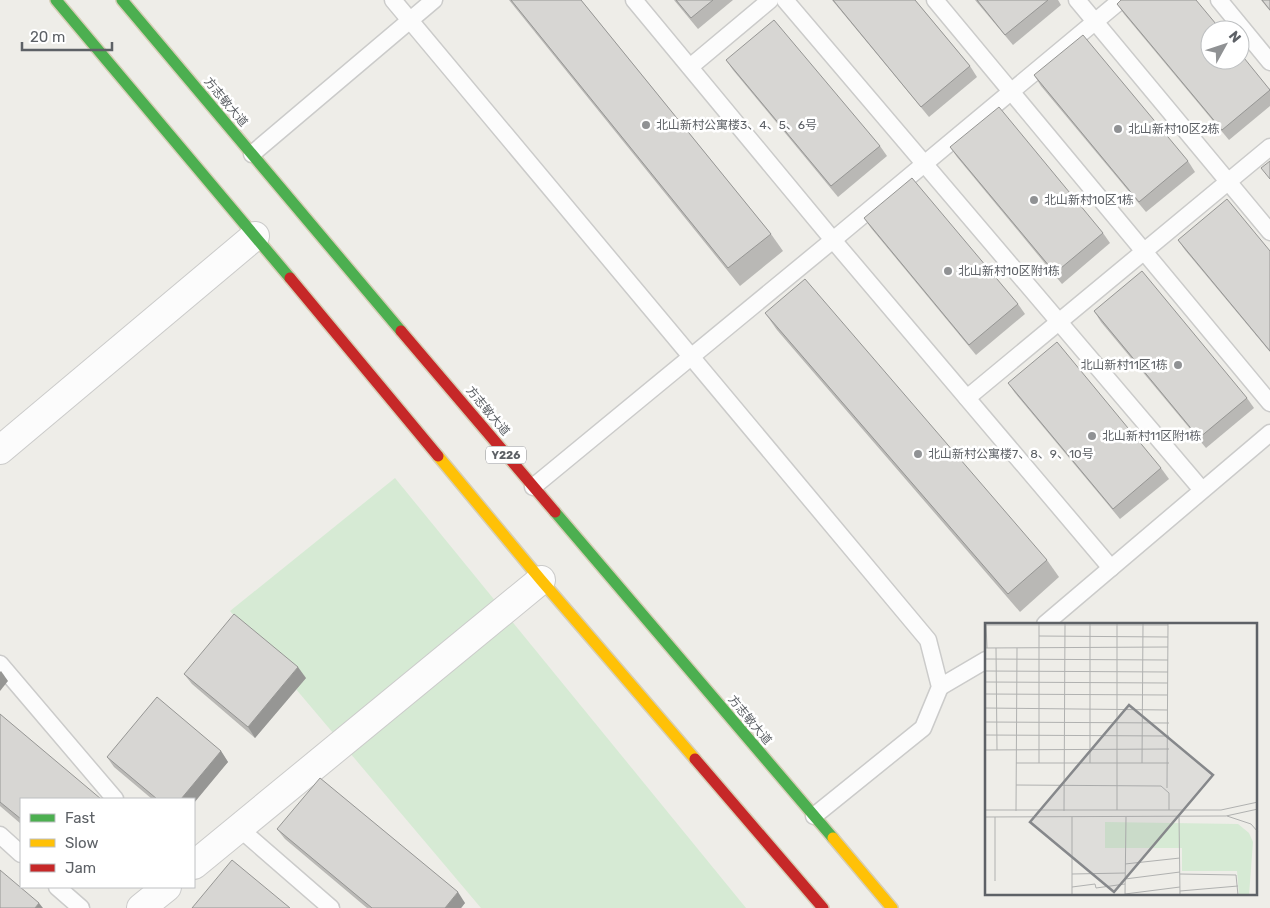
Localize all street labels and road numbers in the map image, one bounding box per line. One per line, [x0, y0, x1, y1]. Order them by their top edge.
street label: 方志敏大道 [201, 75, 251, 129]
street label: 方志敏大道 [463, 384, 513, 438]
road number: Y226 [486, 446, 526, 464]
street label: 方志敏大道 [725, 693, 775, 747]

